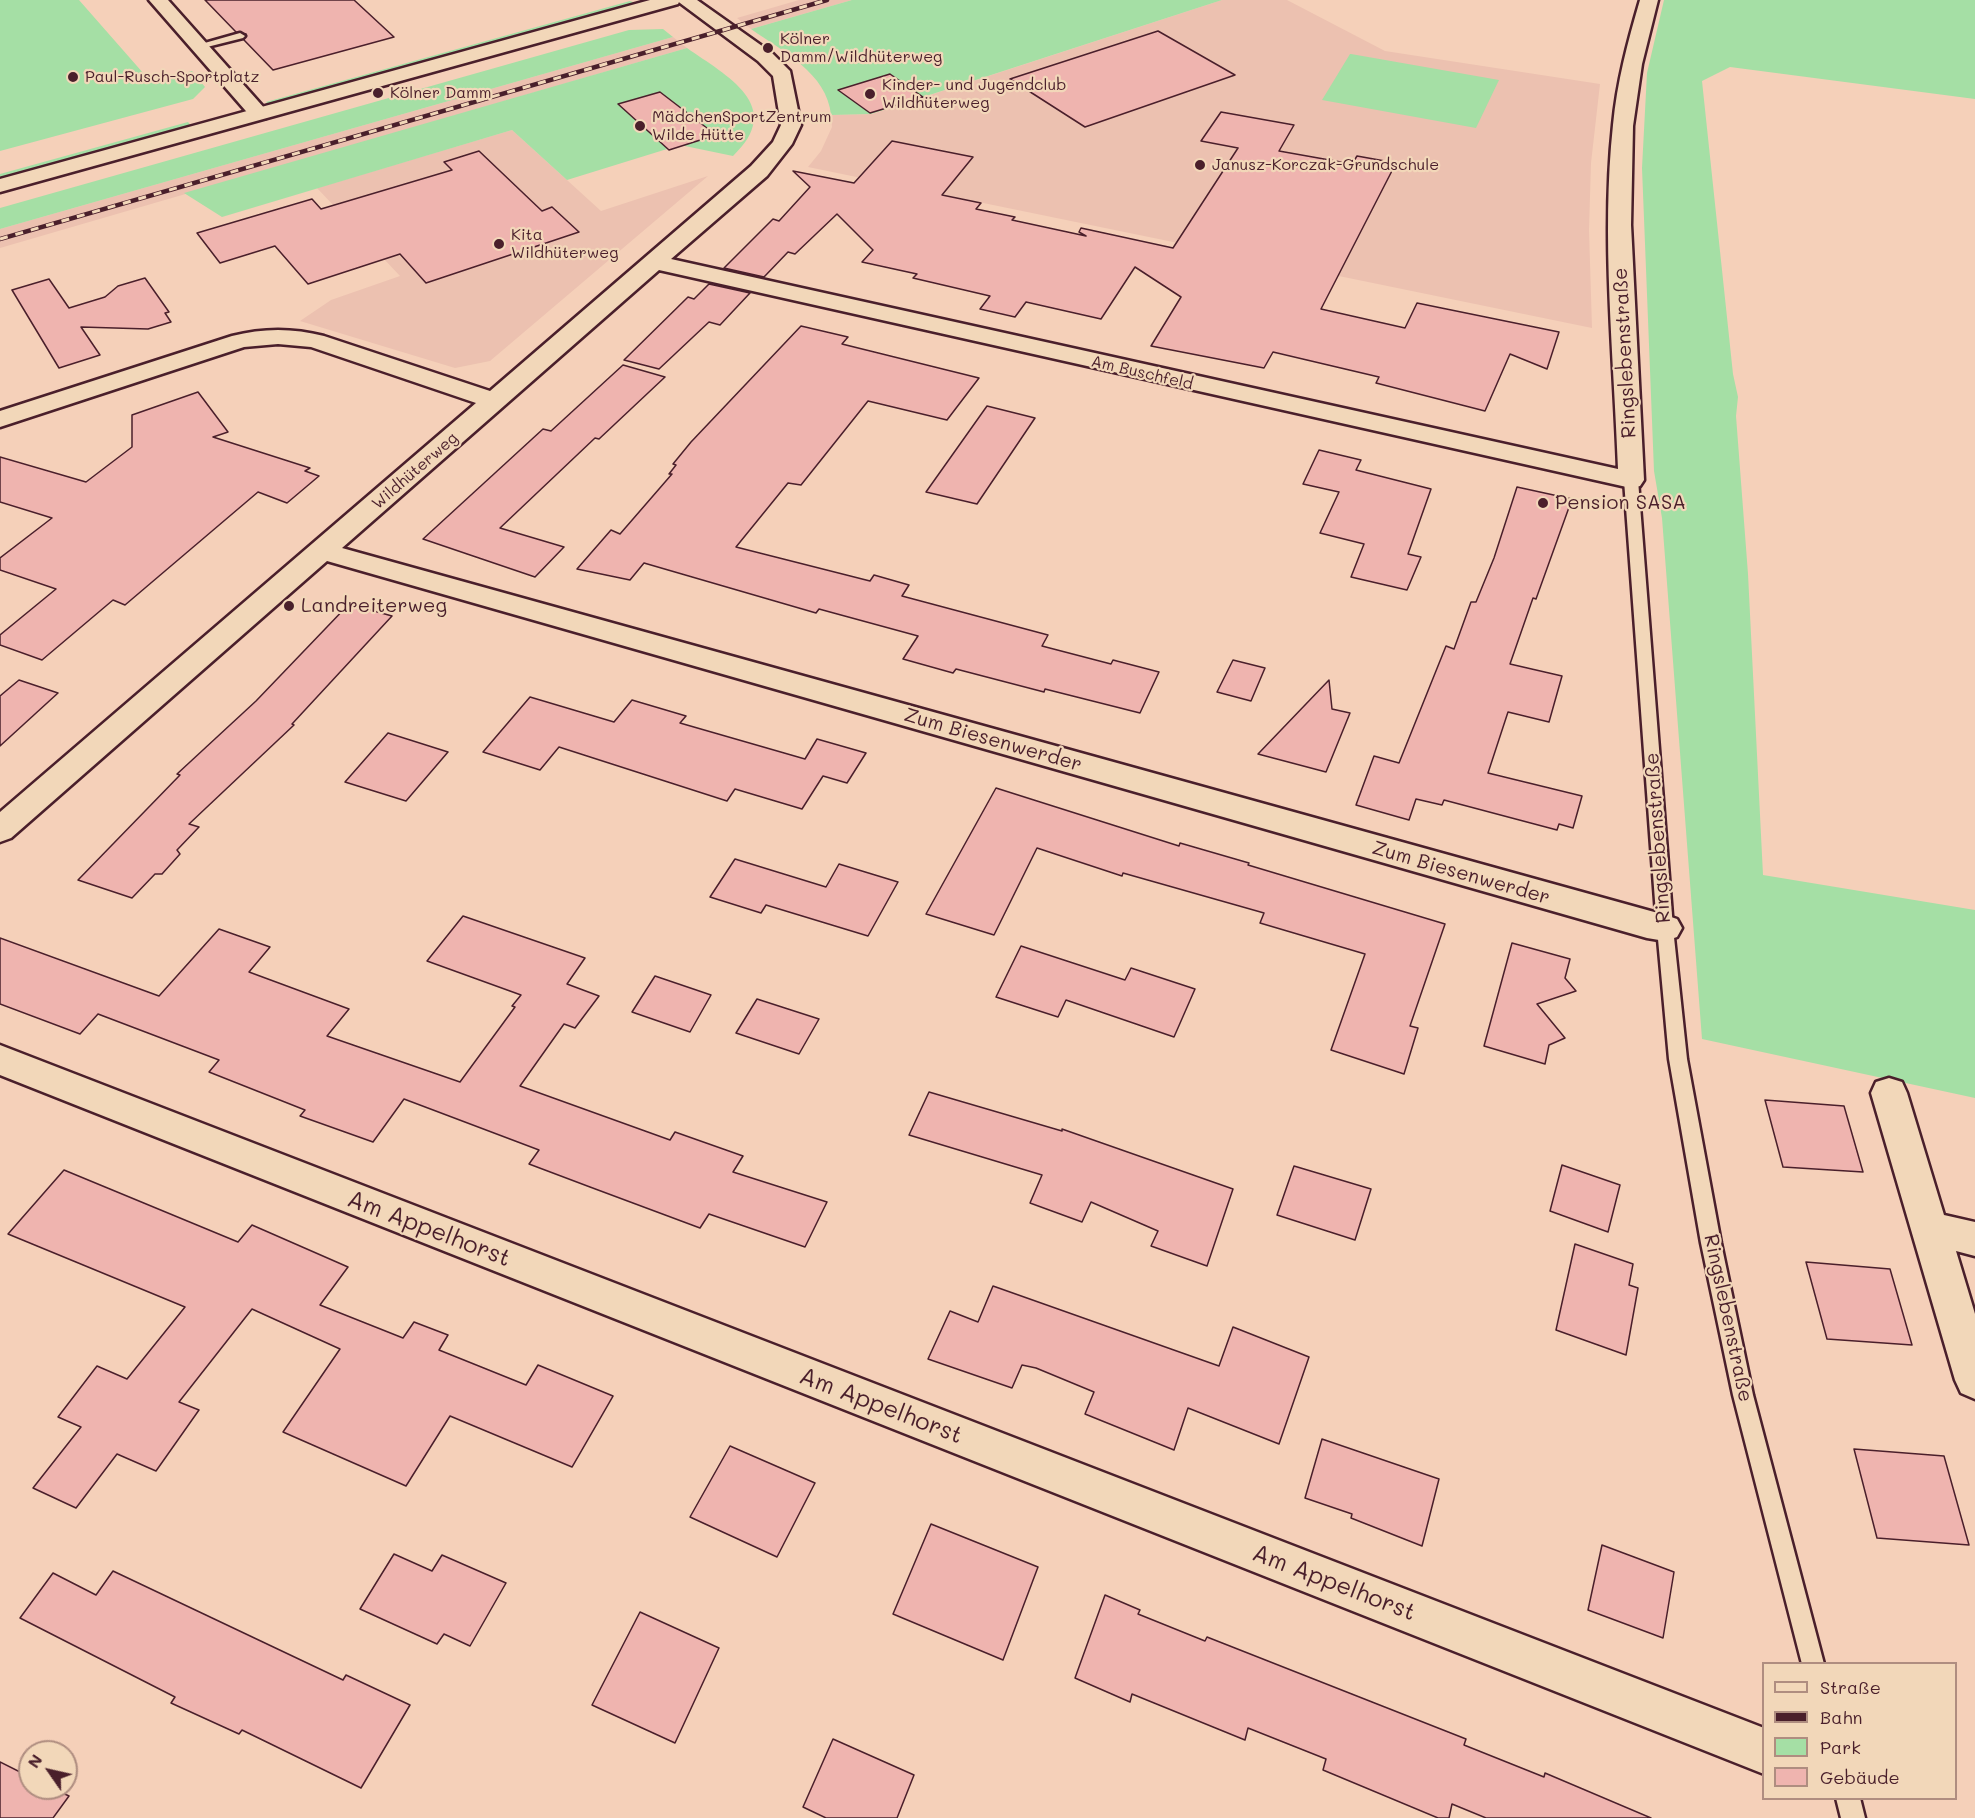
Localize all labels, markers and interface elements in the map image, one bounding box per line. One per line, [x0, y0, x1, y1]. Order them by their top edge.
place label: Kölner Damm/Wildhüterweg [780, 29, 942, 67]
marker: Kölner Damm/Wildhüterweg [761, 41, 775, 55]
place label: Paul-Rusch-Sportplatz [85, 67, 259, 87]
marker: Paul-Rusch-Sportplatz [66, 70, 80, 84]
place label: Kinder- und Jugendclub Wildhüterweg [882, 75, 1066, 113]
place label: Kölner Damm [390, 83, 492, 103]
marker: Kölner Damm [371, 86, 385, 100]
marker: Kinder- und Jugendclub Wildhüterweg [863, 87, 877, 101]
place label: MädchenSportZentrum Wilde Hütte [652, 107, 832, 145]
marker: MädchenSportZentrum Wilde Hütte [633, 119, 647, 133]
place label: Janusz-Korczak-Grundschule [1212, 155, 1439, 175]
marker: Janusz-Korczak-Grundschule [1193, 158, 1207, 172]
place label: Kita Wildhüterweg [511, 225, 618, 263]
marker: Kita Wildhüterweg [492, 237, 506, 251]
street label: Ringslebenstraße [1609, 267, 1641, 439]
street label: Am Buschfeld [1089, 352, 1195, 394]
street label: Wildhüterweg [368, 429, 462, 513]
place label: Pension SASA [1555, 491, 1686, 515]
marker: Pension SASA [1536, 496, 1550, 510]
place label: Landreiterweg [301, 594, 447, 618]
marker: Landreiterweg [282, 599, 296, 613]
street label: Zum Biesenwerder [901, 703, 1085, 777]
street label: Ringslebenstraße [1640, 752, 1676, 924]
street label: Zum Biesenwerder [1369, 836, 1553, 910]
street label: Am Appelhorst [343, 1185, 515, 1273]
street label: Ringslebenstraße [1698, 1232, 1758, 1404]
street label: Am Appelhorst [795, 1362, 967, 1450]
street label: Am Appelhorst [1248, 1539, 1420, 1627]
legend [1762, 1662, 1957, 1800]
text: Straße [1820, 1675, 1881, 1699]
text: Bahn [1820, 1705, 1863, 1729]
text: Park [1820, 1735, 1861, 1759]
north arrow [18, 1740, 78, 1800]
text: N [22, 1750, 46, 1772]
text: Gebäude [1820, 1765, 1900, 1789]

